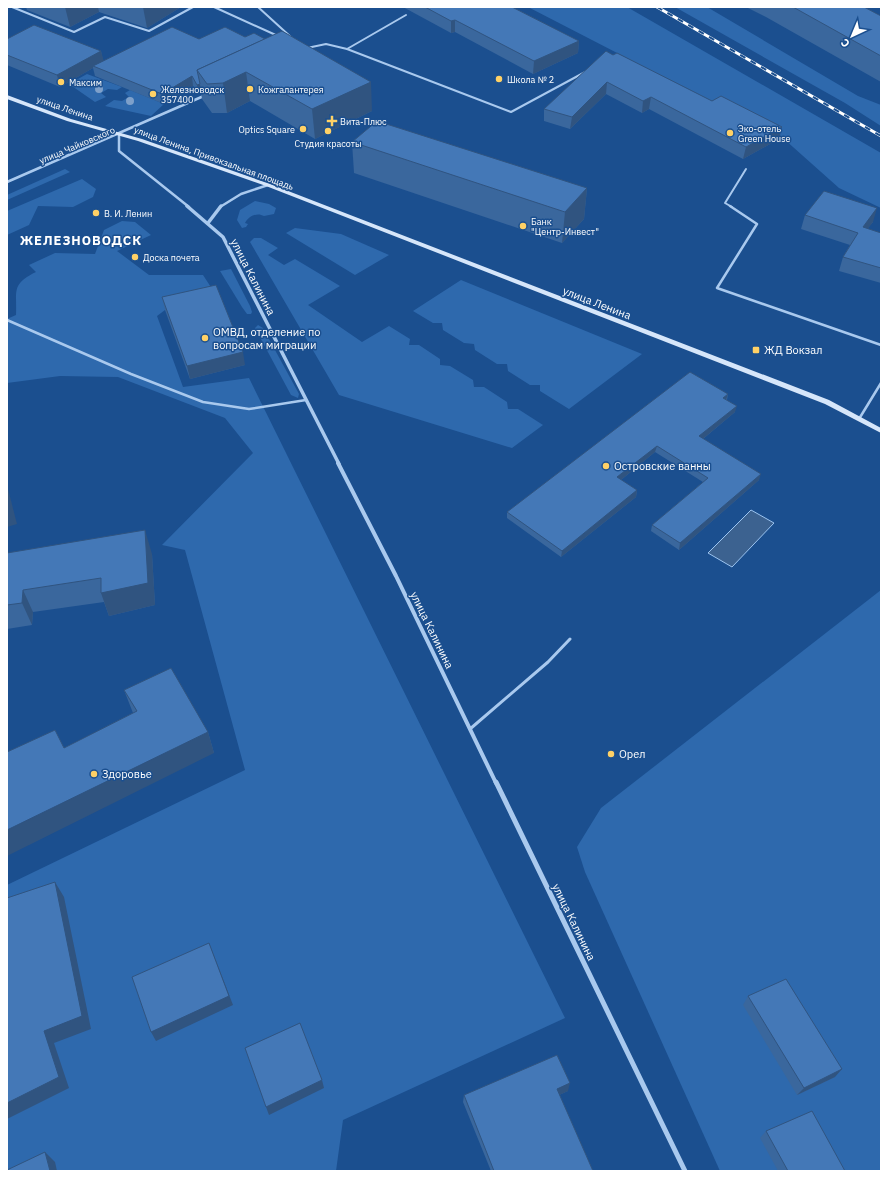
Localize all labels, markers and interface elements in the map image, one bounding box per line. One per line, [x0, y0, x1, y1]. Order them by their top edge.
north arrow [832, 16, 872, 56]
text: С [838, 36, 852, 51]
marker: Школа № 2 [494, 74, 504, 84]
place label: Школа № 2 [507, 74, 554, 85]
marker: Максим [56, 77, 66, 87]
place label: Максим [69, 77, 102, 88]
place label: Железноводск 357400 [161, 84, 224, 105]
marker: Кожгалантерея [245, 84, 255, 94]
place label: Кожгалантерея [258, 84, 324, 95]
marker: Железноводск 357400 [148, 89, 158, 99]
street label: улица Ленина [35, 93, 95, 123]
marker: Вита-Плюс [327, 116, 337, 126]
place label: Вита-Плюс [340, 116, 387, 127]
place label: Эко-отель Green House [738, 123, 791, 144]
street label: улица Чайковского [38, 124, 116, 166]
street label: улица Ленина, Привокзальная площадь [133, 124, 296, 192]
place label: Optics Square [238, 124, 295, 135]
marker: Optics Square [298, 124, 308, 134]
marker: Студия красоты [323, 126, 333, 136]
marker: Эко-отель Green House [725, 128, 735, 138]
place label: Студия красоты [295, 138, 362, 149]
marker: В. И. Ленин [91, 208, 101, 218]
place label: В. И. Ленин [104, 208, 152, 219]
place label: Банк "Центр-Инвест" [531, 216, 599, 237]
marker: Банк "Центр-Инвест" [518, 221, 528, 231]
district label: ЖЕЛЕЗНОВОДСК [20, 232, 142, 249]
street label: улица Калинина [228, 236, 278, 318]
marker: Доска почета [130, 252, 140, 262]
place label: Доска почета [143, 252, 200, 263]
street label: улица Ленина [561, 284, 633, 322]
place label: ОМВД, отделение по вопросам миграции [213, 325, 320, 352]
marker: ОМВД, отделение по вопросам миграции [200, 333, 210, 343]
place label: ЖД Вокзал [764, 343, 822, 357]
marker: ЖД Вокзал [751, 345, 761, 355]
place label: Островские ванны [614, 459, 711, 473]
marker: Островские ванны [601, 461, 611, 471]
street label: улица Калинина [407, 589, 457, 671]
place label: Орел [619, 747, 645, 761]
marker: Орел [606, 749, 616, 759]
place label: Здоровье [102, 767, 152, 781]
marker: Здоровье [89, 769, 99, 779]
street label: улица Калинина [549, 881, 599, 963]

